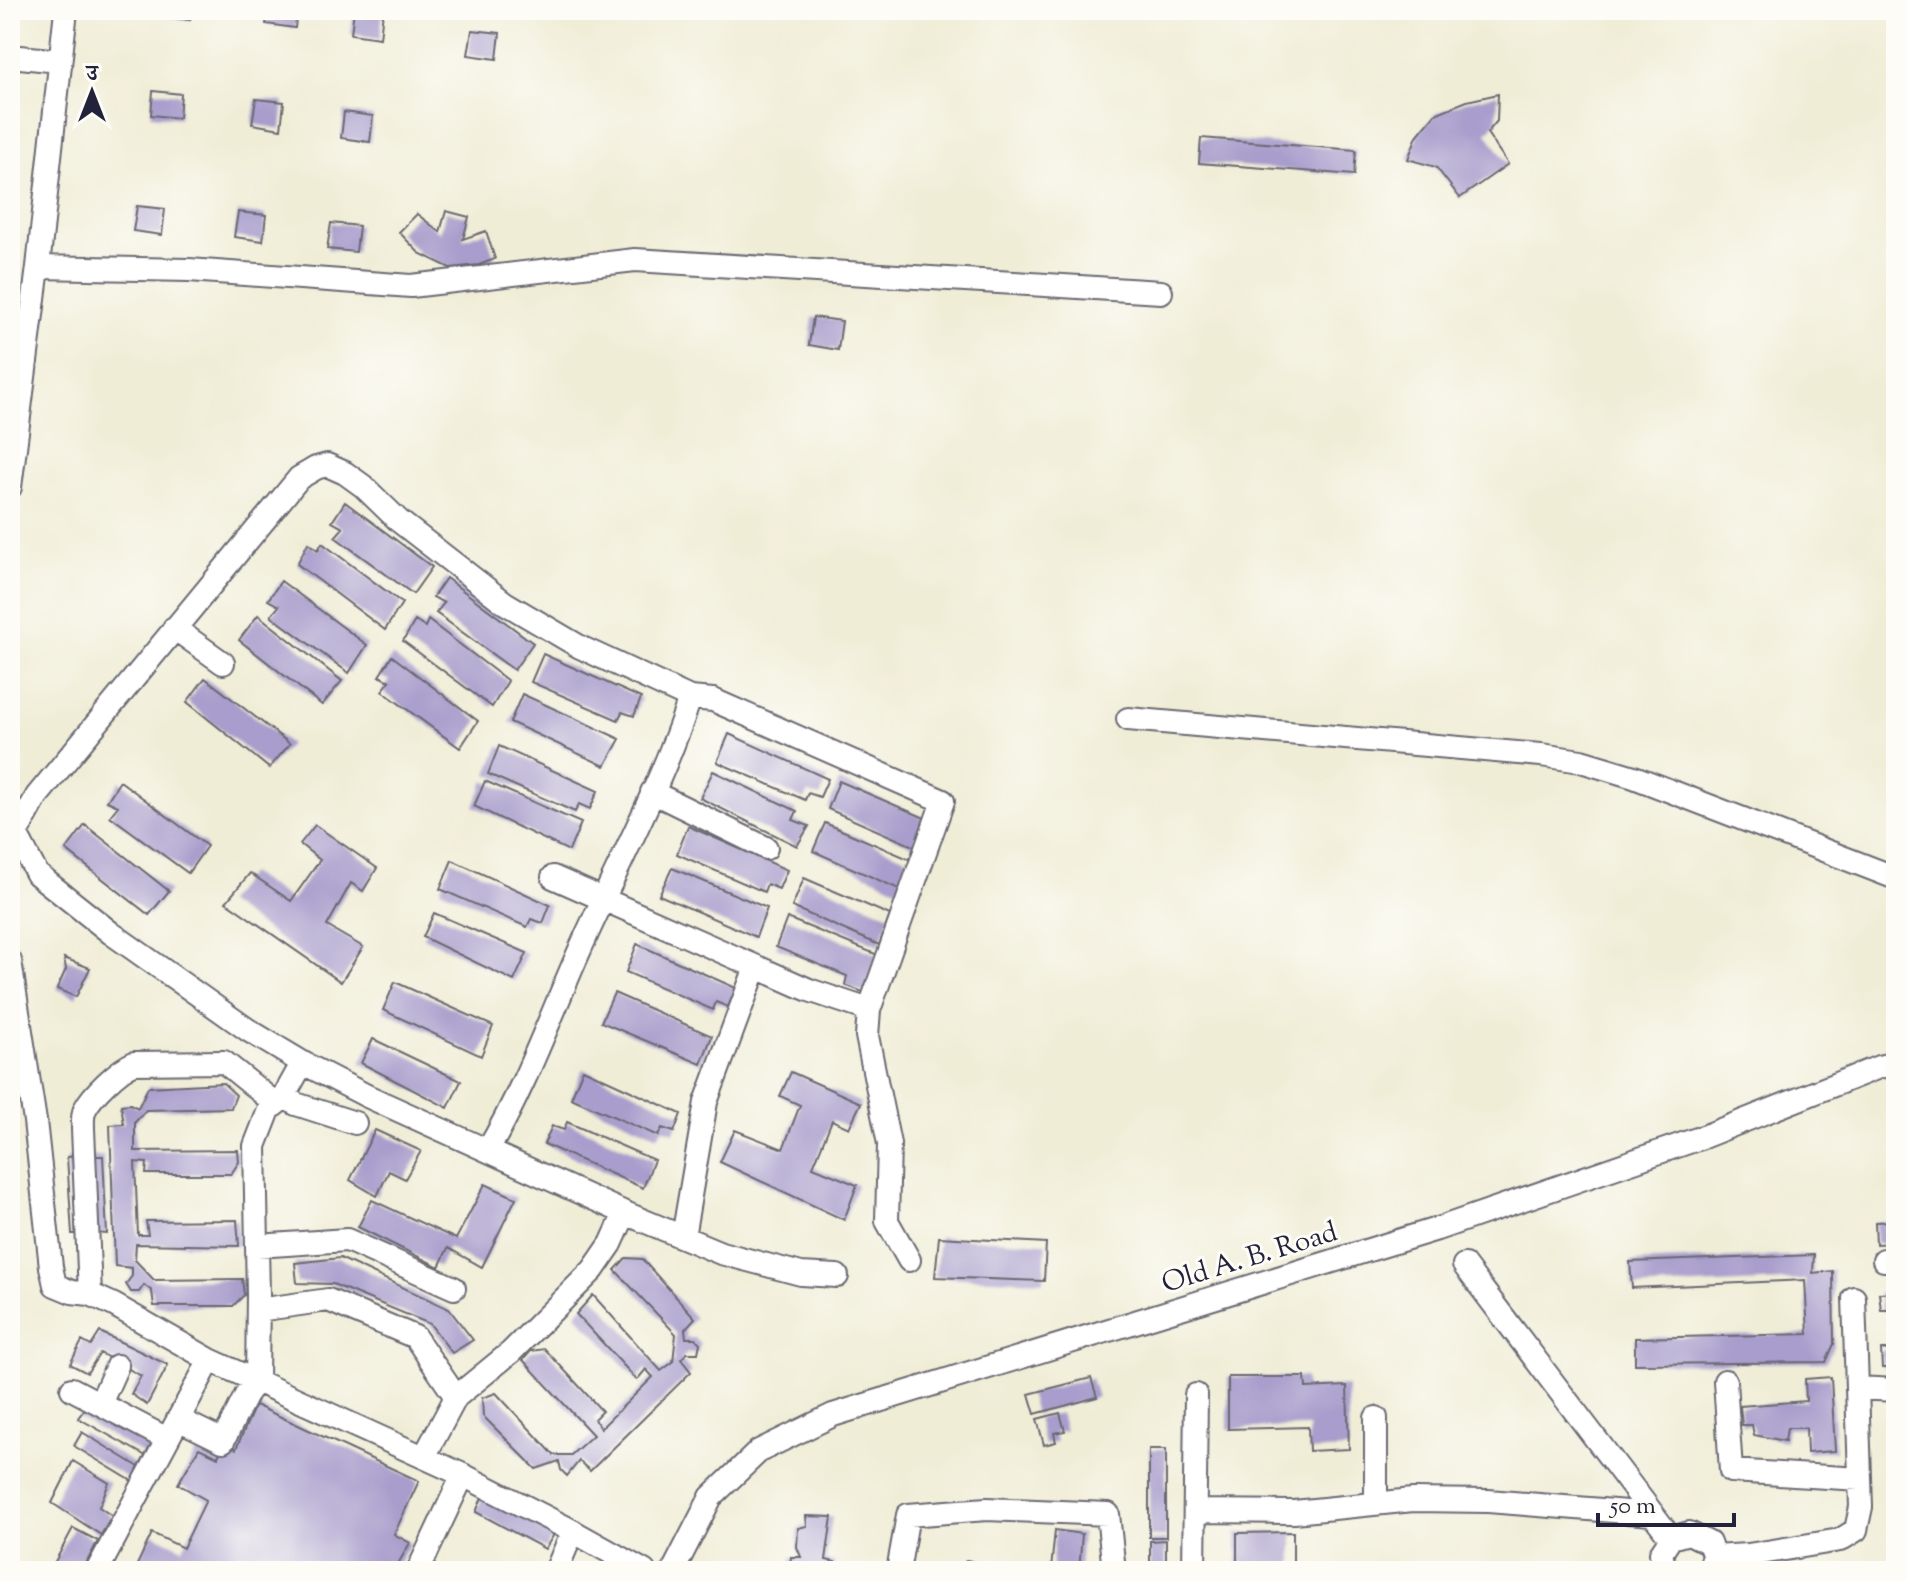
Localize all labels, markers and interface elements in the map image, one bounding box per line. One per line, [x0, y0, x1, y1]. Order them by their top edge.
north arrow [52, 52, 132, 132]
text: उ [84, 59, 99, 91]
street label: Old A. B. Road [1157, 1213, 1343, 1305]
scale bar [1598, 1477, 1734, 1527]
text: 50 m [1608, 1490, 1656, 1524]

